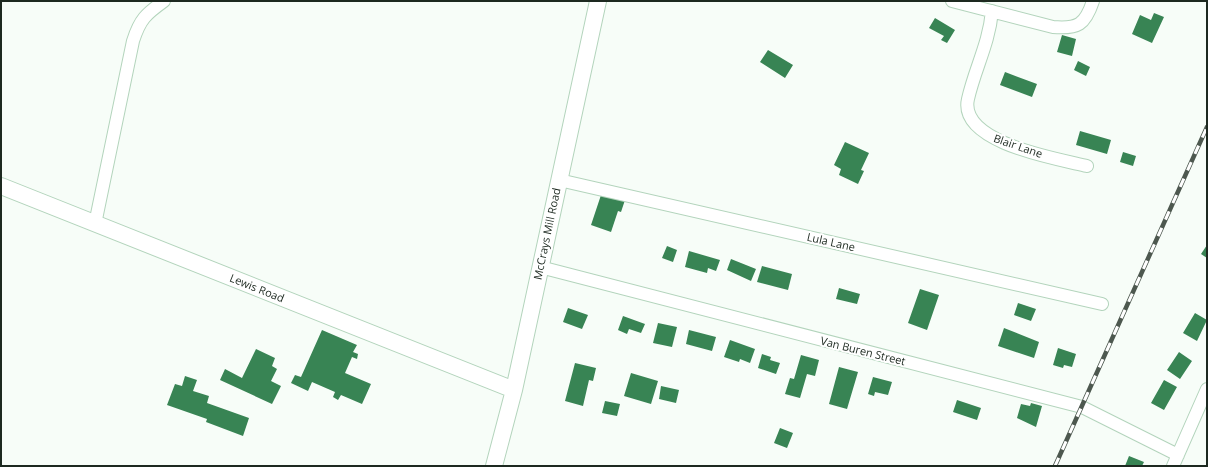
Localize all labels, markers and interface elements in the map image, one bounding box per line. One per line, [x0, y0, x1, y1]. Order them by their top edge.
street label: Blair Lane [992, 130, 1045, 161]
street label: McCrays Mill Road [529, 187, 564, 281]
street label: Lula Lane [806, 229, 857, 254]
street label: Lewis Road [228, 270, 287, 305]
street label: Van Buren Street [819, 333, 907, 368]

